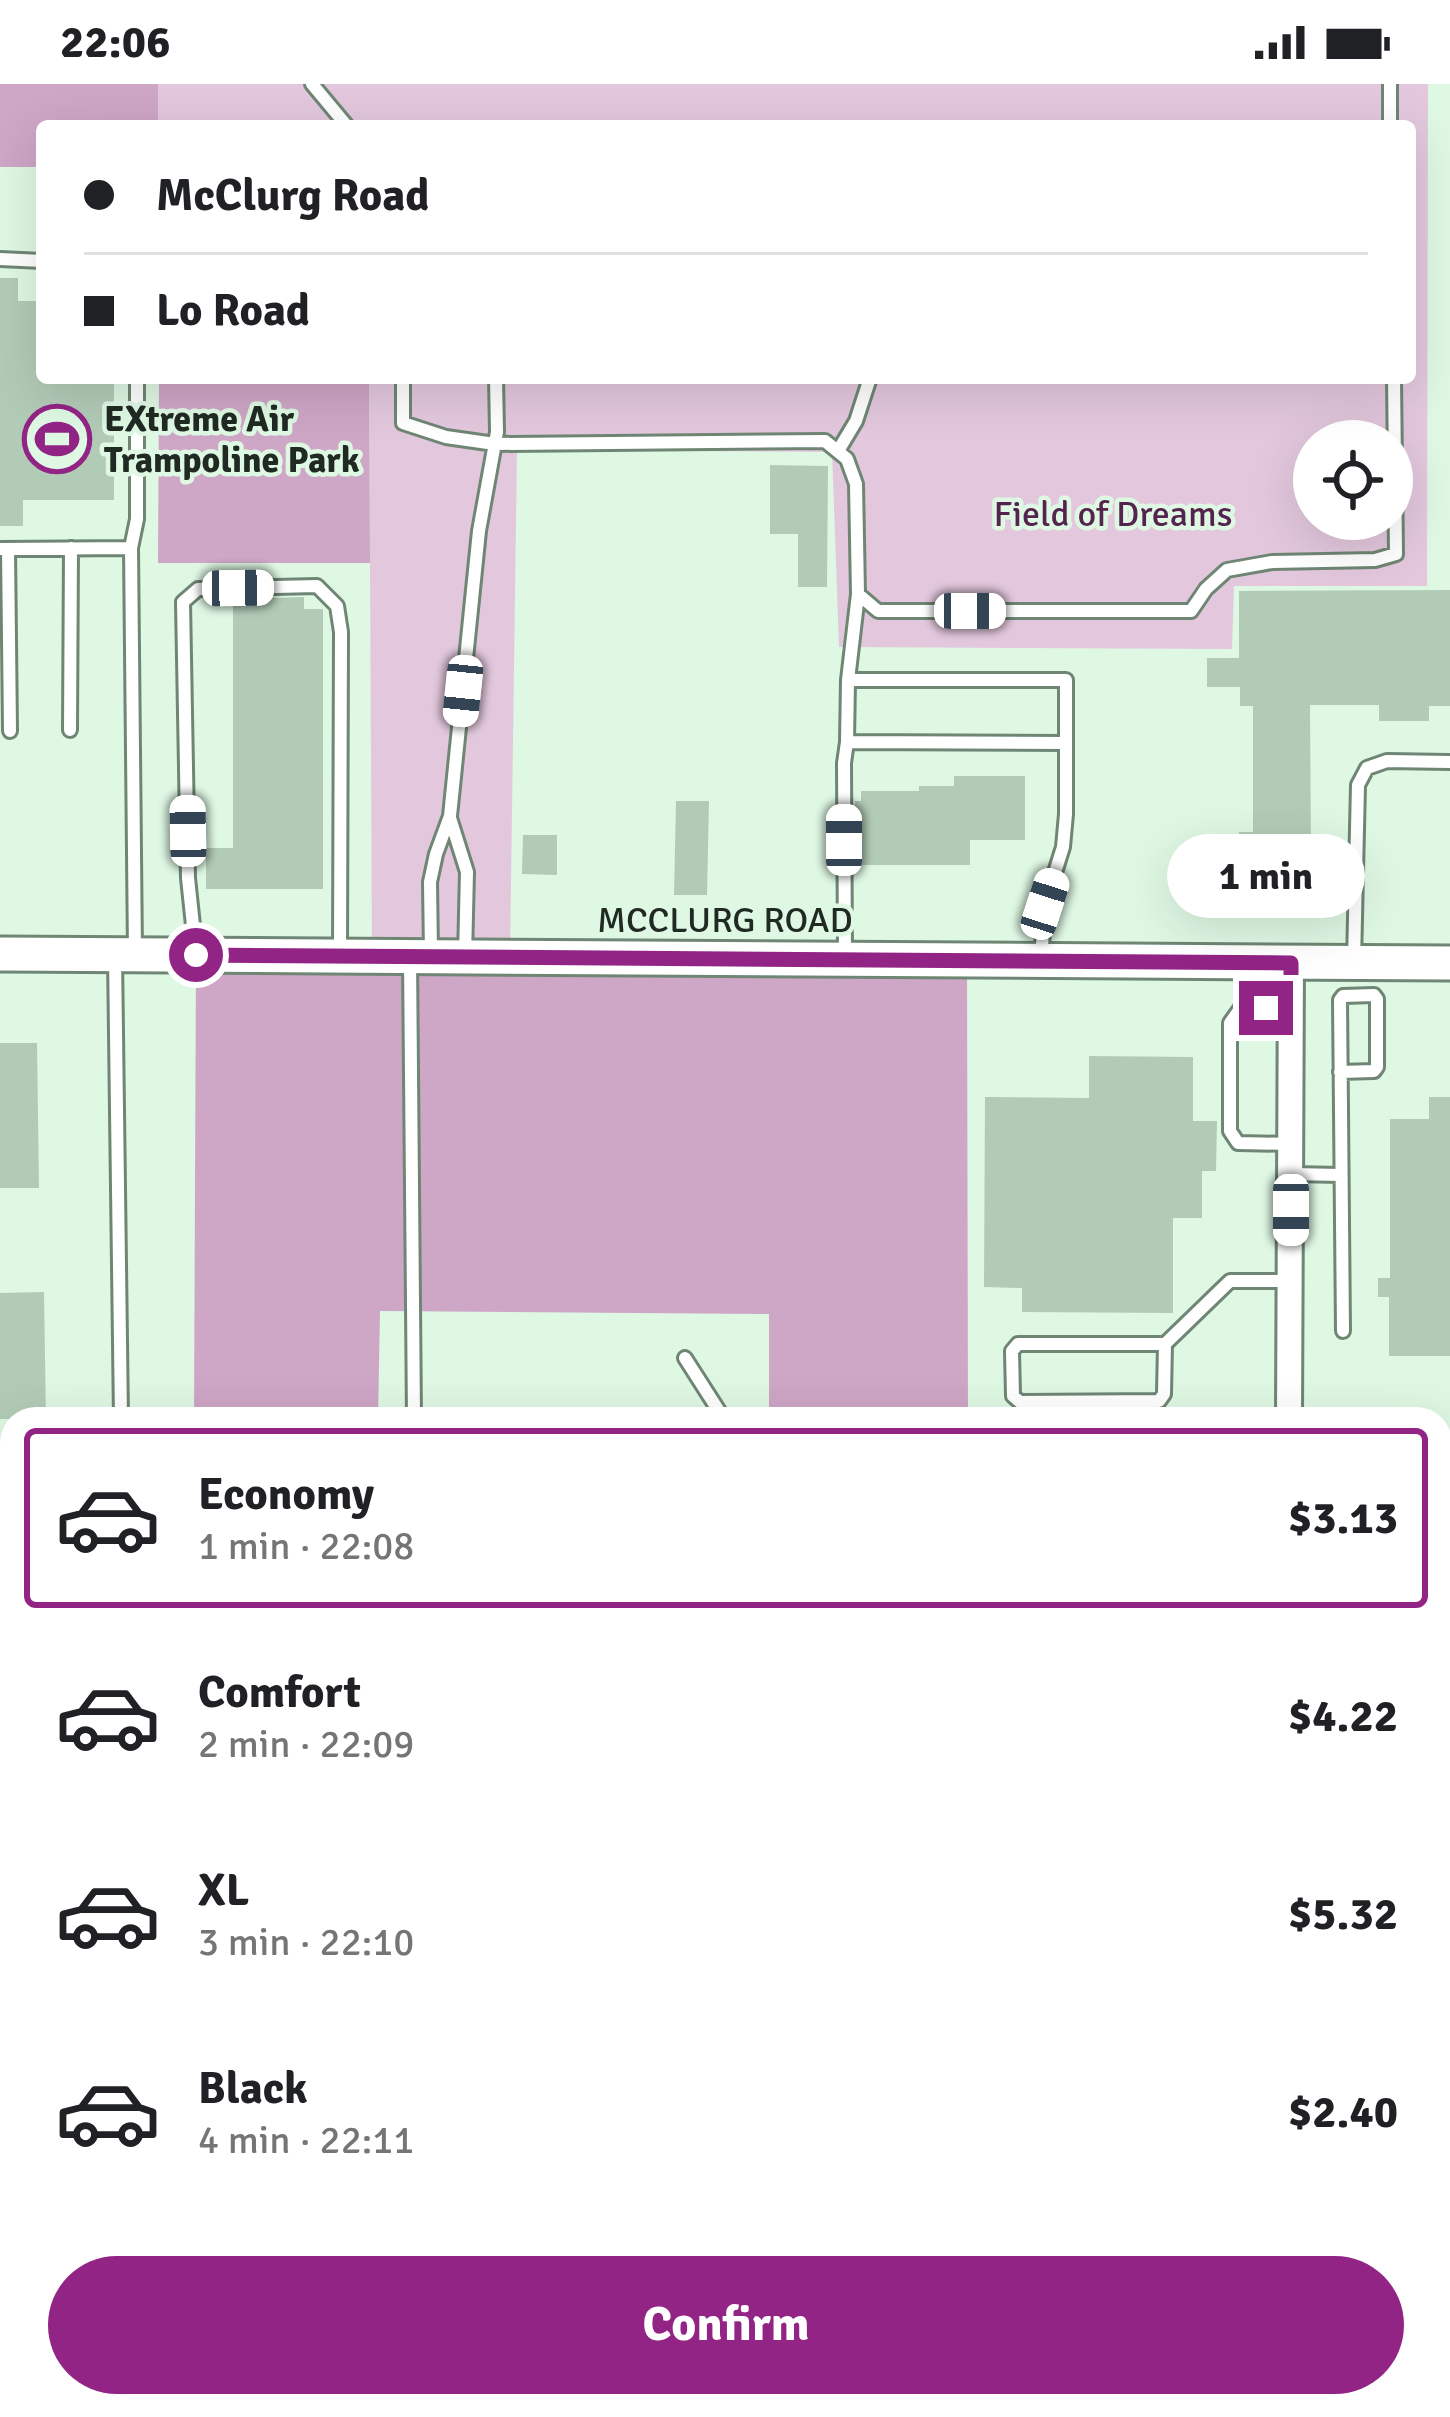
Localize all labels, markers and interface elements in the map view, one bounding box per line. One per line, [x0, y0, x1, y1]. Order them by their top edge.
text: 22:06 [60, 15, 170, 70]
text: McClurg Road [156, 168, 429, 223]
text: Lo Road [156, 283, 310, 338]
place label: EXtreme Air Trampoline Park [104, 397, 360, 483]
sports icon: EXtreme Air Trampoline Park [22, 404, 92, 474]
map controls [1293, 420, 1413, 540]
button: locate [1293, 420, 1413, 540]
park label: Field of Dreams [994, 492, 1232, 537]
car [202, 569, 274, 607]
car [934, 593, 1006, 629]
car [441, 653, 485, 729]
car [169, 795, 207, 867]
car [826, 804, 862, 876]
callout: 1 min [1167, 834, 1365, 918]
text: 1 min [1219, 852, 1313, 900]
car [1017, 864, 1073, 944]
street label: MCCLURG ROAD [597, 898, 853, 943]
route start [169, 928, 223, 982]
route end [1239, 981, 1293, 1035]
car [1273, 1174, 1309, 1246]
icon: car [54, 1464, 162, 1572]
text: Economy [198, 1467, 374, 1522]
text: $3.13 [1288, 1491, 1398, 1546]
text: 1 min · 22:08 [198, 1522, 414, 1570]
icon: car [54, 1662, 162, 1770]
text: Comfort [198, 1665, 361, 1720]
text: $4.22 [1288, 1689, 1398, 1744]
text: 2 min · 22:09 [198, 1720, 414, 1768]
icon: car [54, 1860, 162, 1968]
text: XL [198, 1863, 249, 1918]
text: $5.32 [1288, 1887, 1398, 1942]
text: 3 min · 22:10 [198, 1918, 414, 1966]
icon: car [54, 2058, 162, 2166]
text: Black [198, 2061, 308, 2116]
text: $2.40 [1288, 2085, 1398, 2140]
text: 4 min · 22:11 [198, 2116, 414, 2164]
button: Confirm [48, 2256, 1404, 2394]

